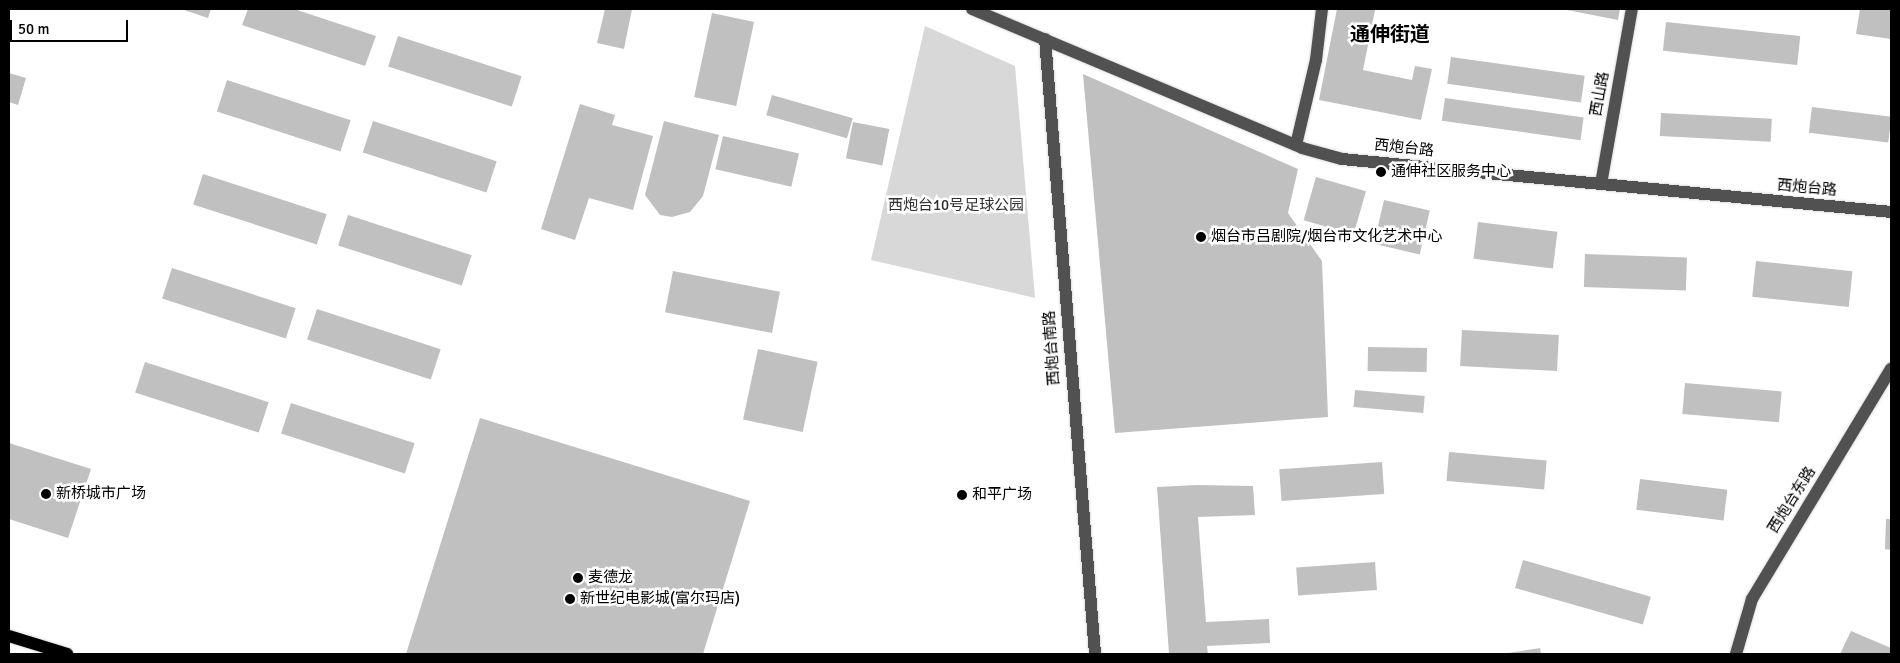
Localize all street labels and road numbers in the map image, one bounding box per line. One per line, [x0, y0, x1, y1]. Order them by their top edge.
street label: 西山路 [1587, 70, 1613, 118]
street label: 西炮台路 [1373, 136, 1435, 160]
street label: 西炮台路 [1776, 176, 1838, 200]
street label: 西炮台南路 [1040, 310, 1064, 386]
street label: 西炮台东路 [1764, 463, 1820, 537]

